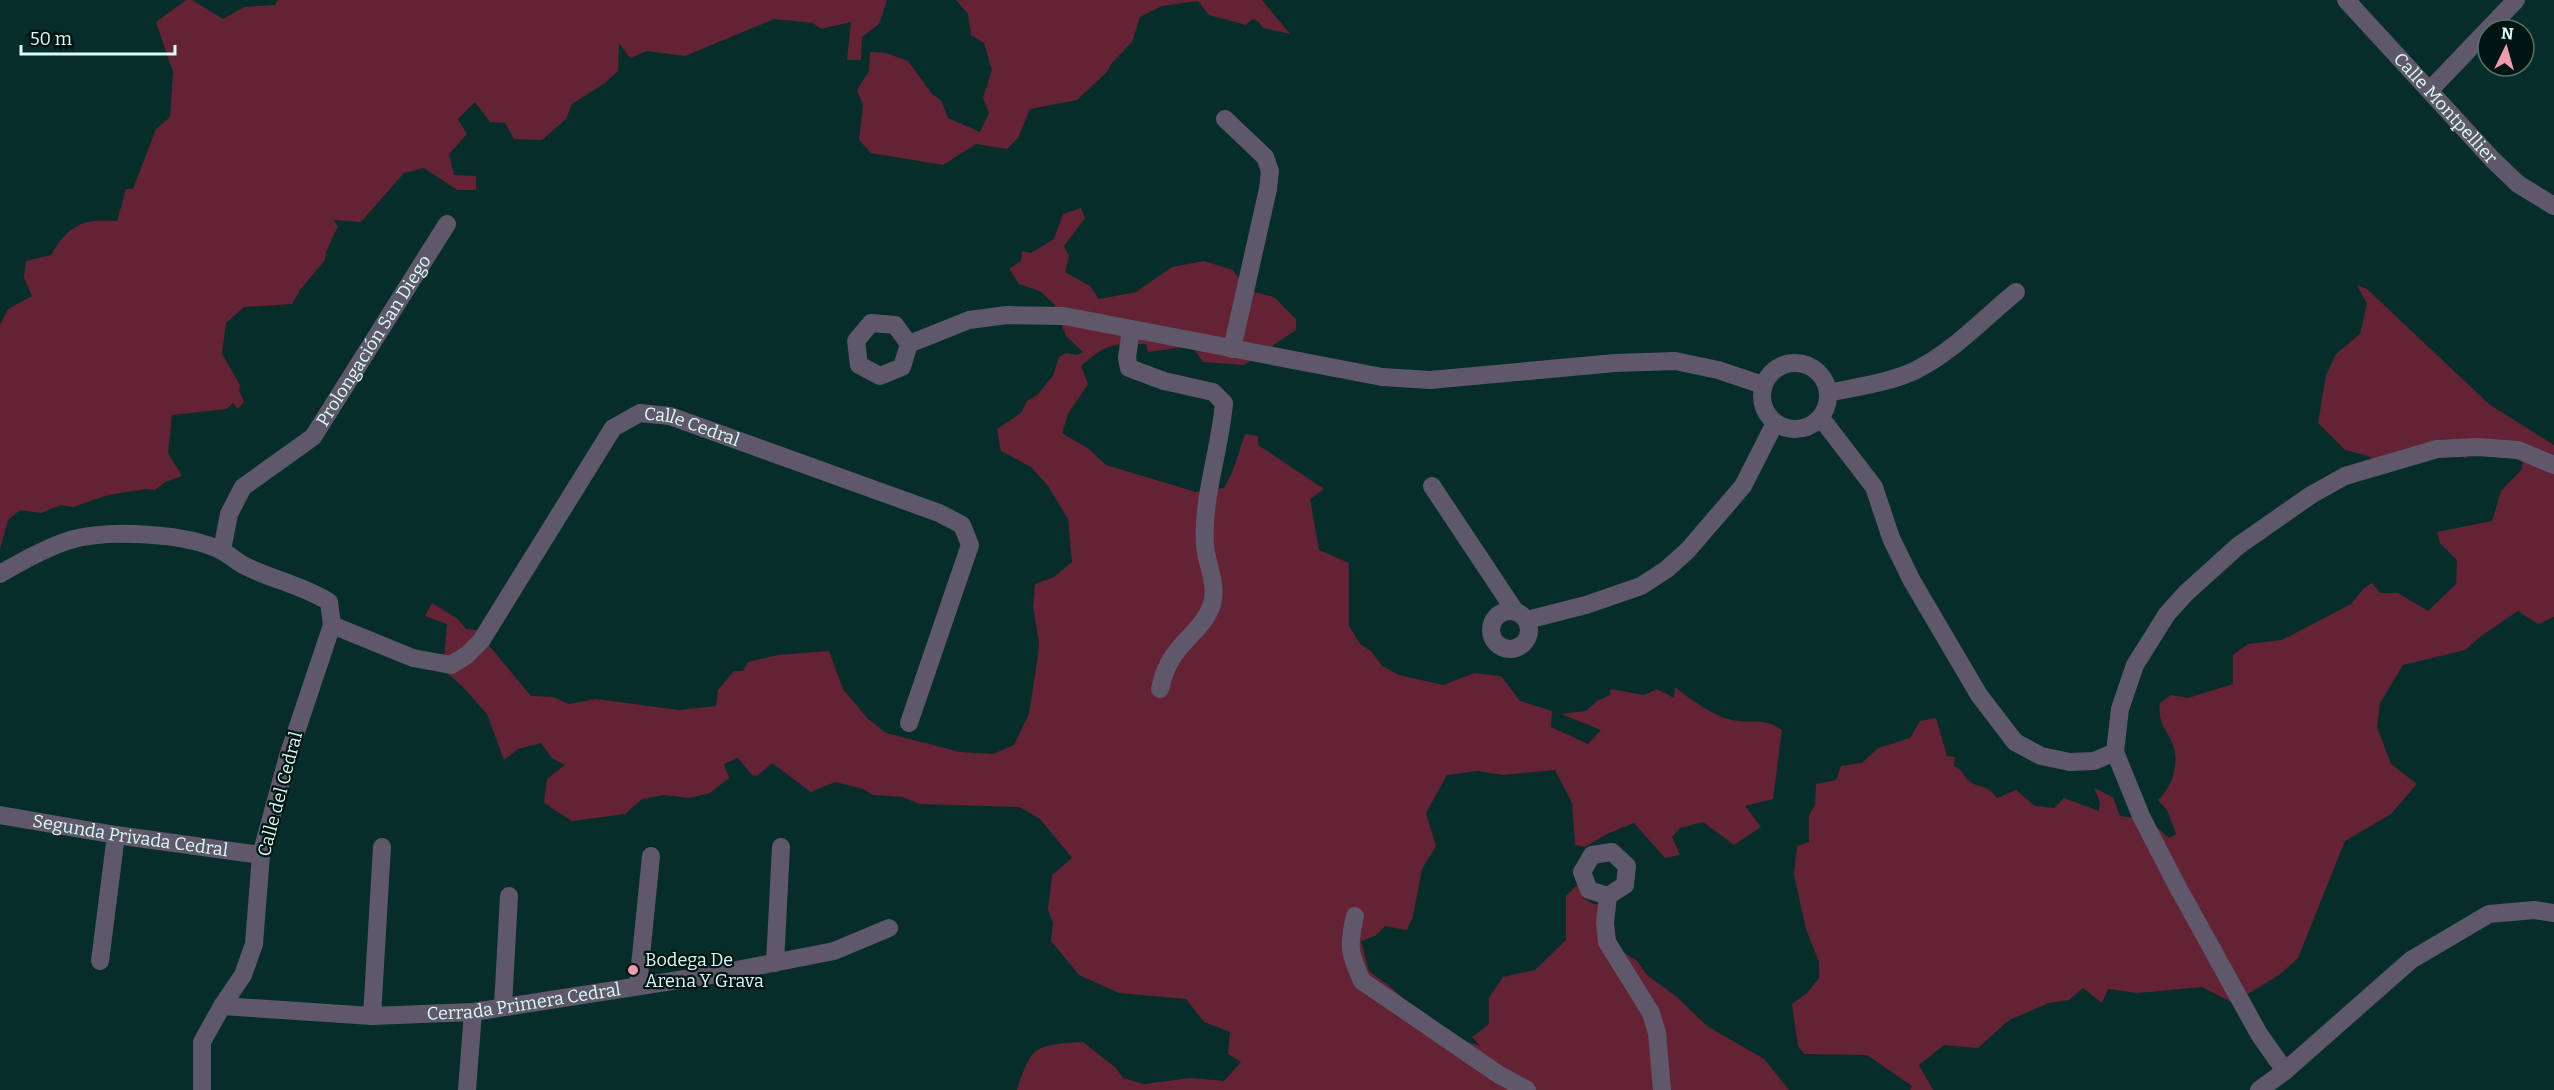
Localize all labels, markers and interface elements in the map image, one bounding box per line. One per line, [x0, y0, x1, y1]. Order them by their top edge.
scale bar [21, 18, 176, 56]
north arrow [2476, 18, 2536, 78]
text: N [2500, 24, 2514, 44]
text: 50 m [30, 28, 72, 50]
street label: Calle Montpellier [2389, 48, 2502, 168]
street label: Prolongación San Diego [312, 251, 436, 430]
street label: Calle Cedral [643, 402, 743, 451]
street label: Calle del Cedral [253, 729, 307, 859]
street label: Segunda Privada Cedral [31, 810, 229, 861]
place label: Bodega De Arena Y Grava [645, 949, 764, 992]
marker: Bodega De Arena Y Grava [626, 963, 640, 977]
street label: Cerrada Primera Cedral [426, 978, 622, 1025]

